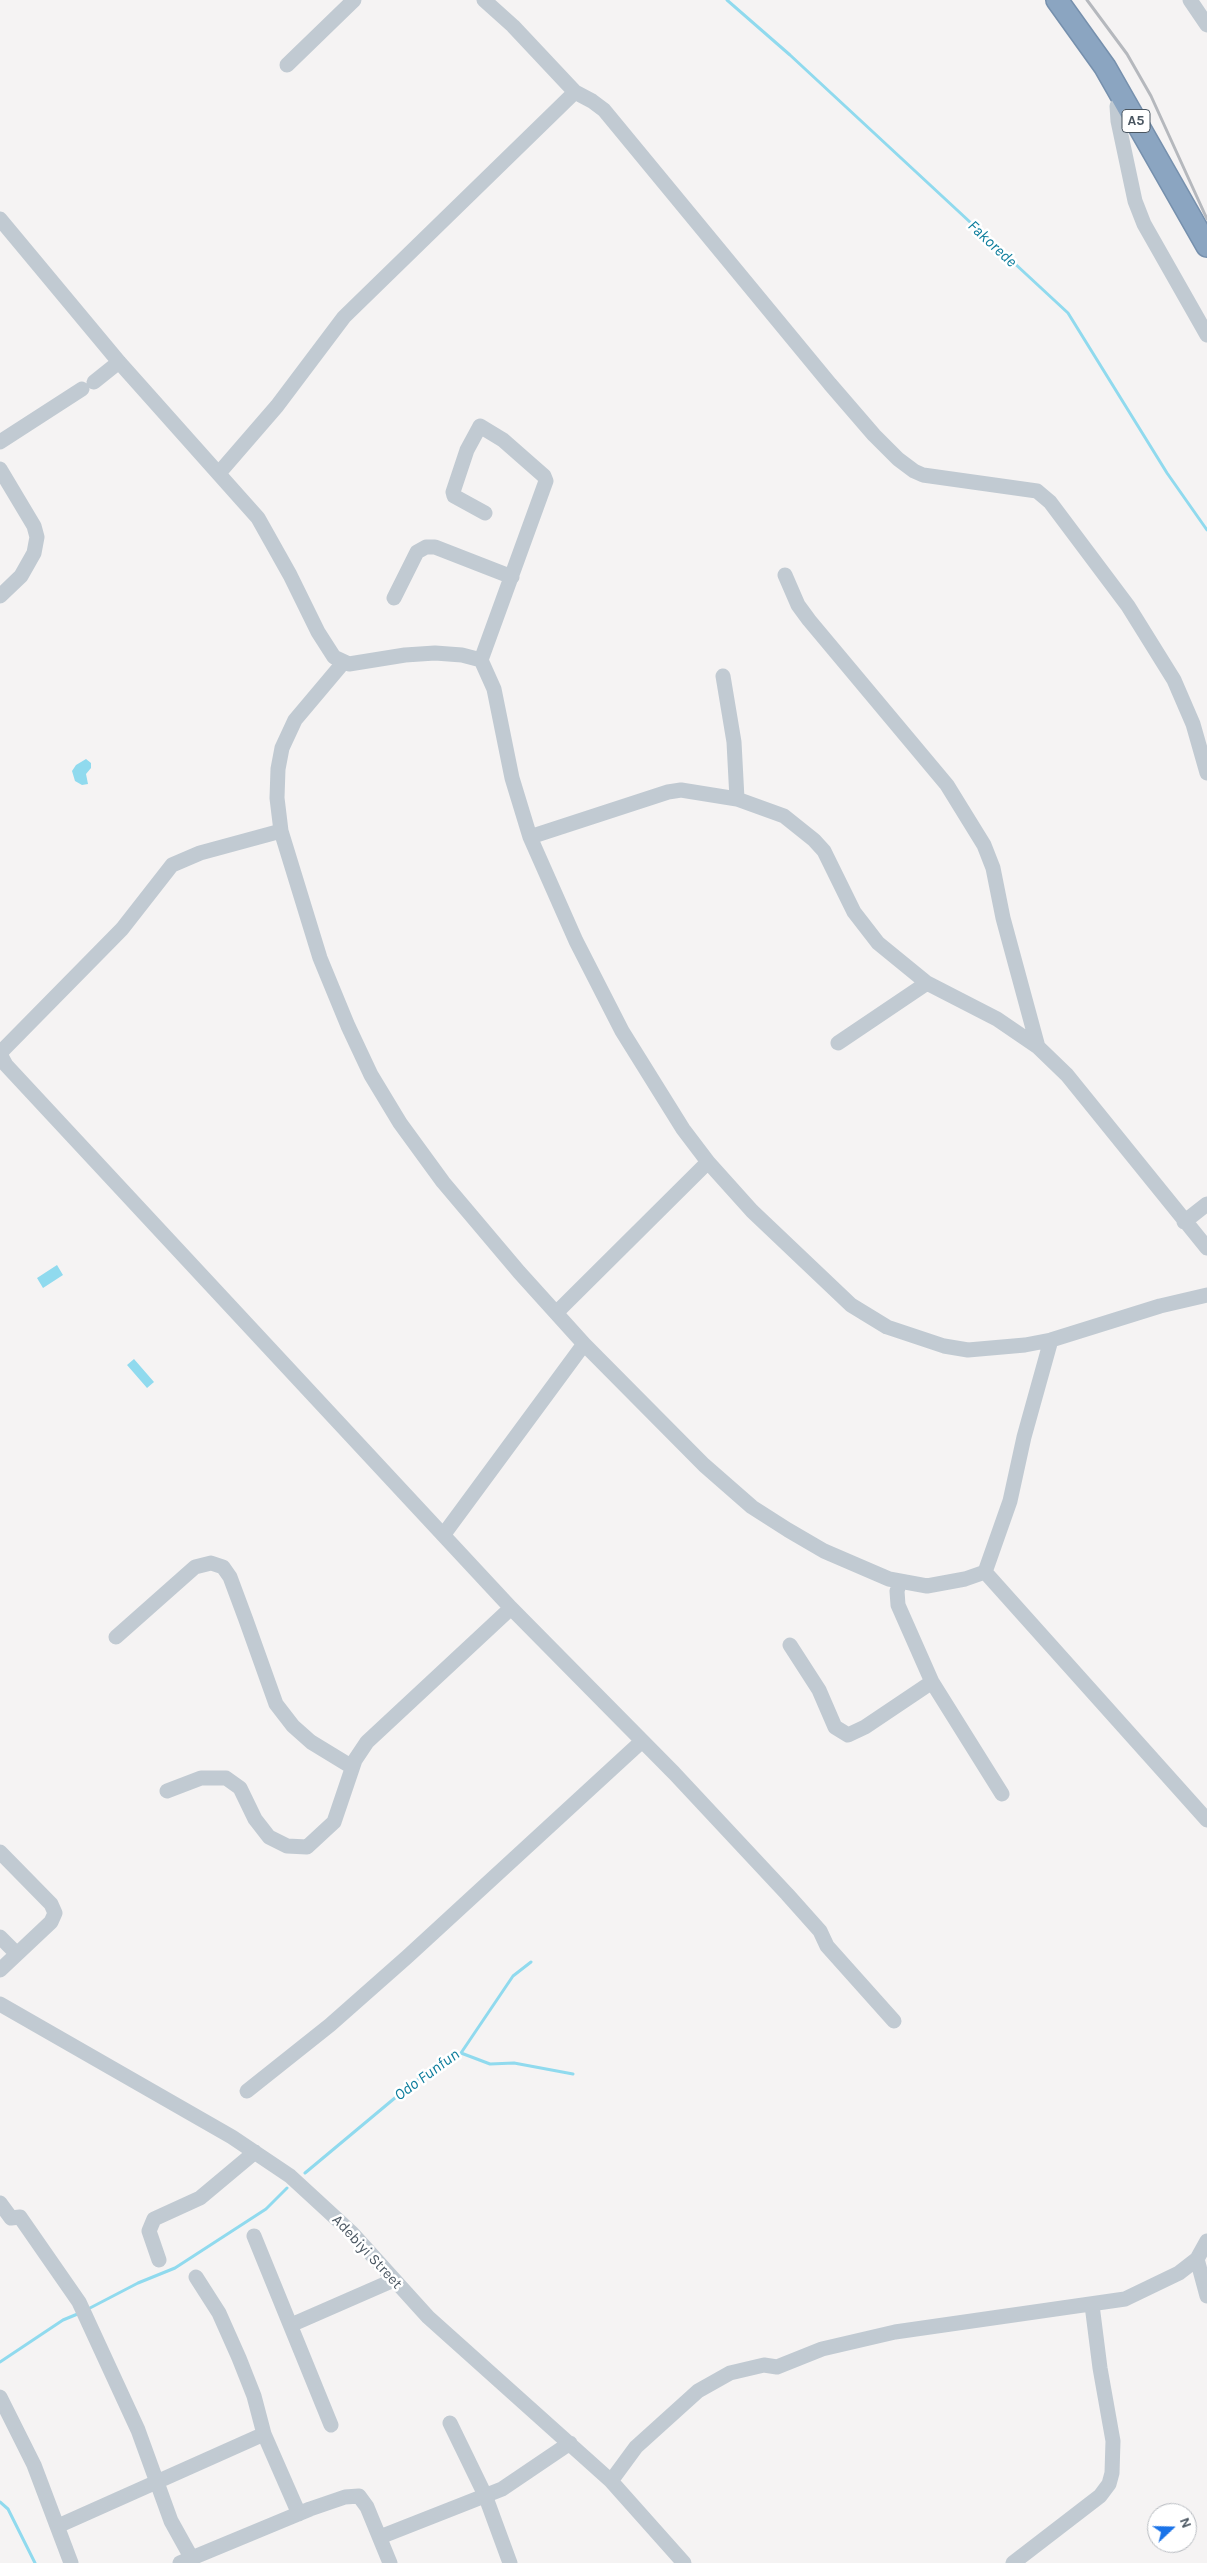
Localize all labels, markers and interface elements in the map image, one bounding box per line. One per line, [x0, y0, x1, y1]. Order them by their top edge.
road number: A5 [1122, 110, 1150, 132]
water label: Fakorede [963, 216, 1021, 272]
water label: Odo Funfun [391, 2045, 463, 2105]
street label: Adebiyi Street [328, 2211, 406, 2293]
north arrow [1147, 2503, 1197, 2553]
text: N [1176, 2515, 1195, 2531]

